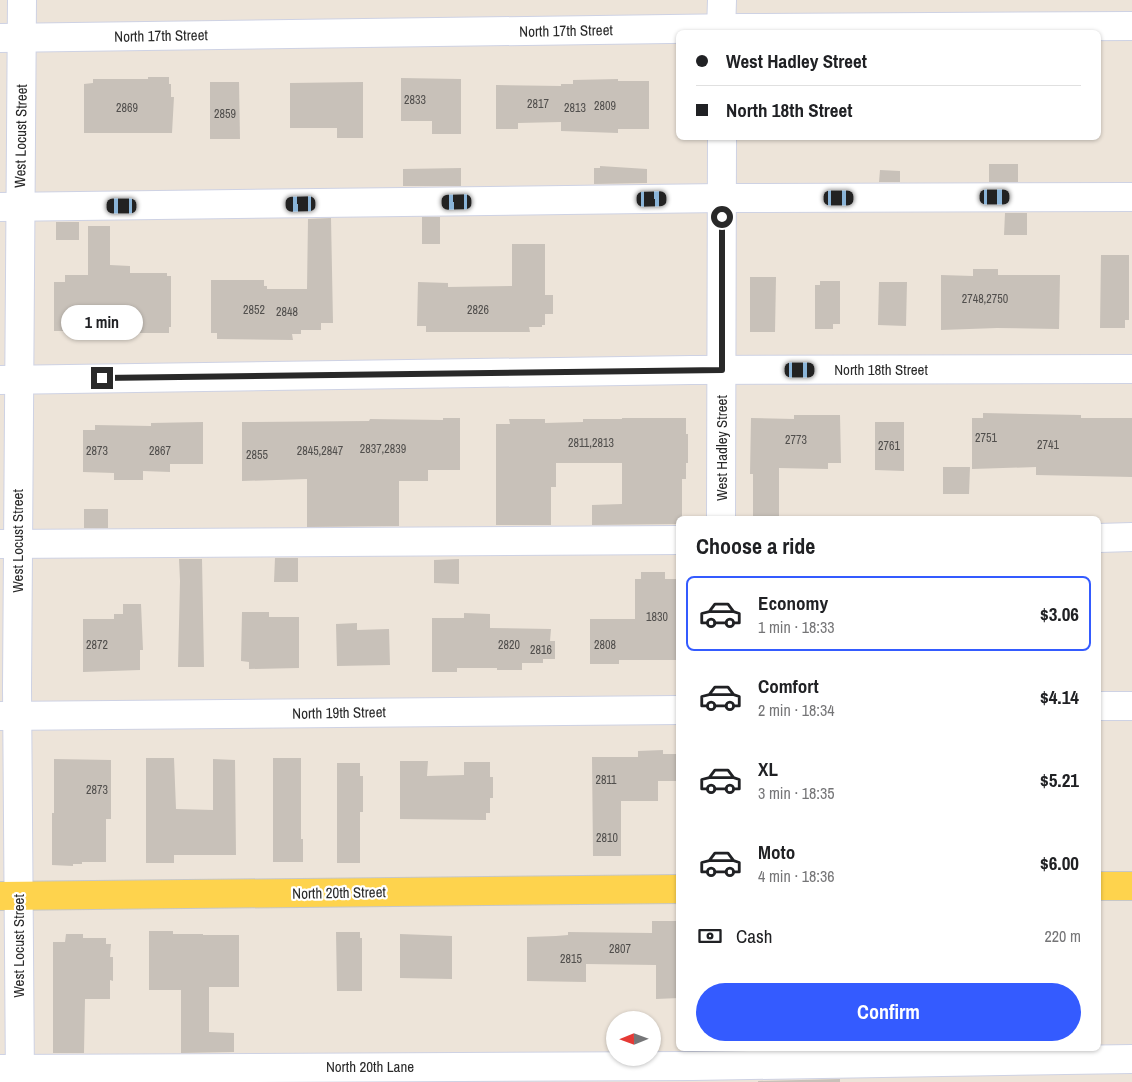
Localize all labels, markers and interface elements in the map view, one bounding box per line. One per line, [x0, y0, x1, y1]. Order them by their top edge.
street label: North 17th Street [519, 19, 614, 42]
street label: North 17th Street [114, 24, 209, 47]
text: West Hadley Street [726, 48, 867, 74]
street label: West Locust Street [9, 83, 32, 188]
house number: 2833 [404, 92, 426, 108]
house number: 2817 [527, 96, 549, 112]
text: North 18th Street [726, 97, 852, 123]
house number: 2809 [594, 98, 616, 114]
house number: 2869 [116, 100, 138, 116]
house number: 2813 [564, 100, 586, 116]
house number: 2859 [214, 106, 236, 122]
car [980, 190, 1010, 205]
car [636, 191, 667, 207]
car [824, 191, 854, 206]
car [441, 194, 472, 210]
car [285, 196, 316, 212]
car [107, 199, 137, 214]
route start [711, 206, 733, 228]
house number: 2748,2750 [962, 291, 1008, 307]
house number: 2852 [243, 302, 265, 318]
house number: 2826 [467, 302, 489, 318]
house number: 2848 [276, 304, 298, 320]
callout: 1 min [61, 306, 143, 340]
text: 1 min [85, 311, 119, 333]
street label: North 18th Street [834, 359, 928, 380]
car [785, 363, 815, 378]
route end [91, 367, 113, 389]
street label: West Hadley Street [711, 395, 732, 501]
house number: 2751 [975, 430, 997, 446]
house number: 2773 [785, 432, 807, 448]
house number: 2811,2813 [568, 435, 614, 451]
house number: 2741 [1037, 437, 1059, 453]
house number: 2761 [878, 438, 900, 454]
house number: 2837,2839 [360, 441, 406, 457]
house number: 2873 [86, 443, 108, 459]
house number: 2867 [149, 443, 171, 459]
house number: 2845,2847 [297, 443, 344, 459]
house number: 2855 [246, 447, 268, 463]
street label: West Locust Street [7, 489, 28, 593]
text: Choose a ride [696, 531, 815, 561]
text: Economy [758, 590, 828, 616]
icon: car [698, 591, 743, 636]
text: $3.06 [1040, 601, 1079, 627]
house number: 1830 [646, 609, 668, 625]
text: 1 min · 18:33 [758, 616, 835, 638]
house number: 2872 [86, 637, 108, 653]
house number: 2820 [498, 637, 520, 653]
house number: 2808 [594, 637, 616, 653]
house number: 2816 [530, 642, 552, 658]
text: Comfort [758, 673, 819, 699]
icon: car [698, 674, 743, 719]
text: $4.14 [1040, 684, 1079, 710]
text: 2 min · 18:34 [758, 699, 835, 721]
street label: North 19th Street [292, 701, 387, 724]
text: XL [758, 756, 778, 782]
icon: car [698, 757, 743, 802]
text: $5.21 [1040, 767, 1079, 793]
house number: 2811 [595, 772, 617, 788]
house number: 2873 [86, 782, 108, 798]
text: 3 min · 18:35 [758, 782, 835, 804]
house number: 2810 [596, 830, 618, 846]
text: Moto [758, 839, 795, 865]
icon: car [698, 840, 743, 885]
text: $6.00 [1040, 850, 1079, 876]
text: 4 min · 18:36 [758, 865, 835, 887]
street label: North 20th Street [292, 881, 387, 904]
street label: West Locust Street [8, 894, 29, 998]
icon: cash [696, 922, 724, 950]
text: Cash [736, 923, 772, 949]
text: 220 m [1045, 925, 1081, 947]
house number: 2807 [609, 941, 631, 957]
house number: 2815 [560, 951, 582, 967]
button: Confirm [696, 983, 1081, 1041]
north arrow [606, 1011, 661, 1066]
map controls [606, 1011, 661, 1066]
street label: North 20th Lane [326, 1056, 414, 1077]

